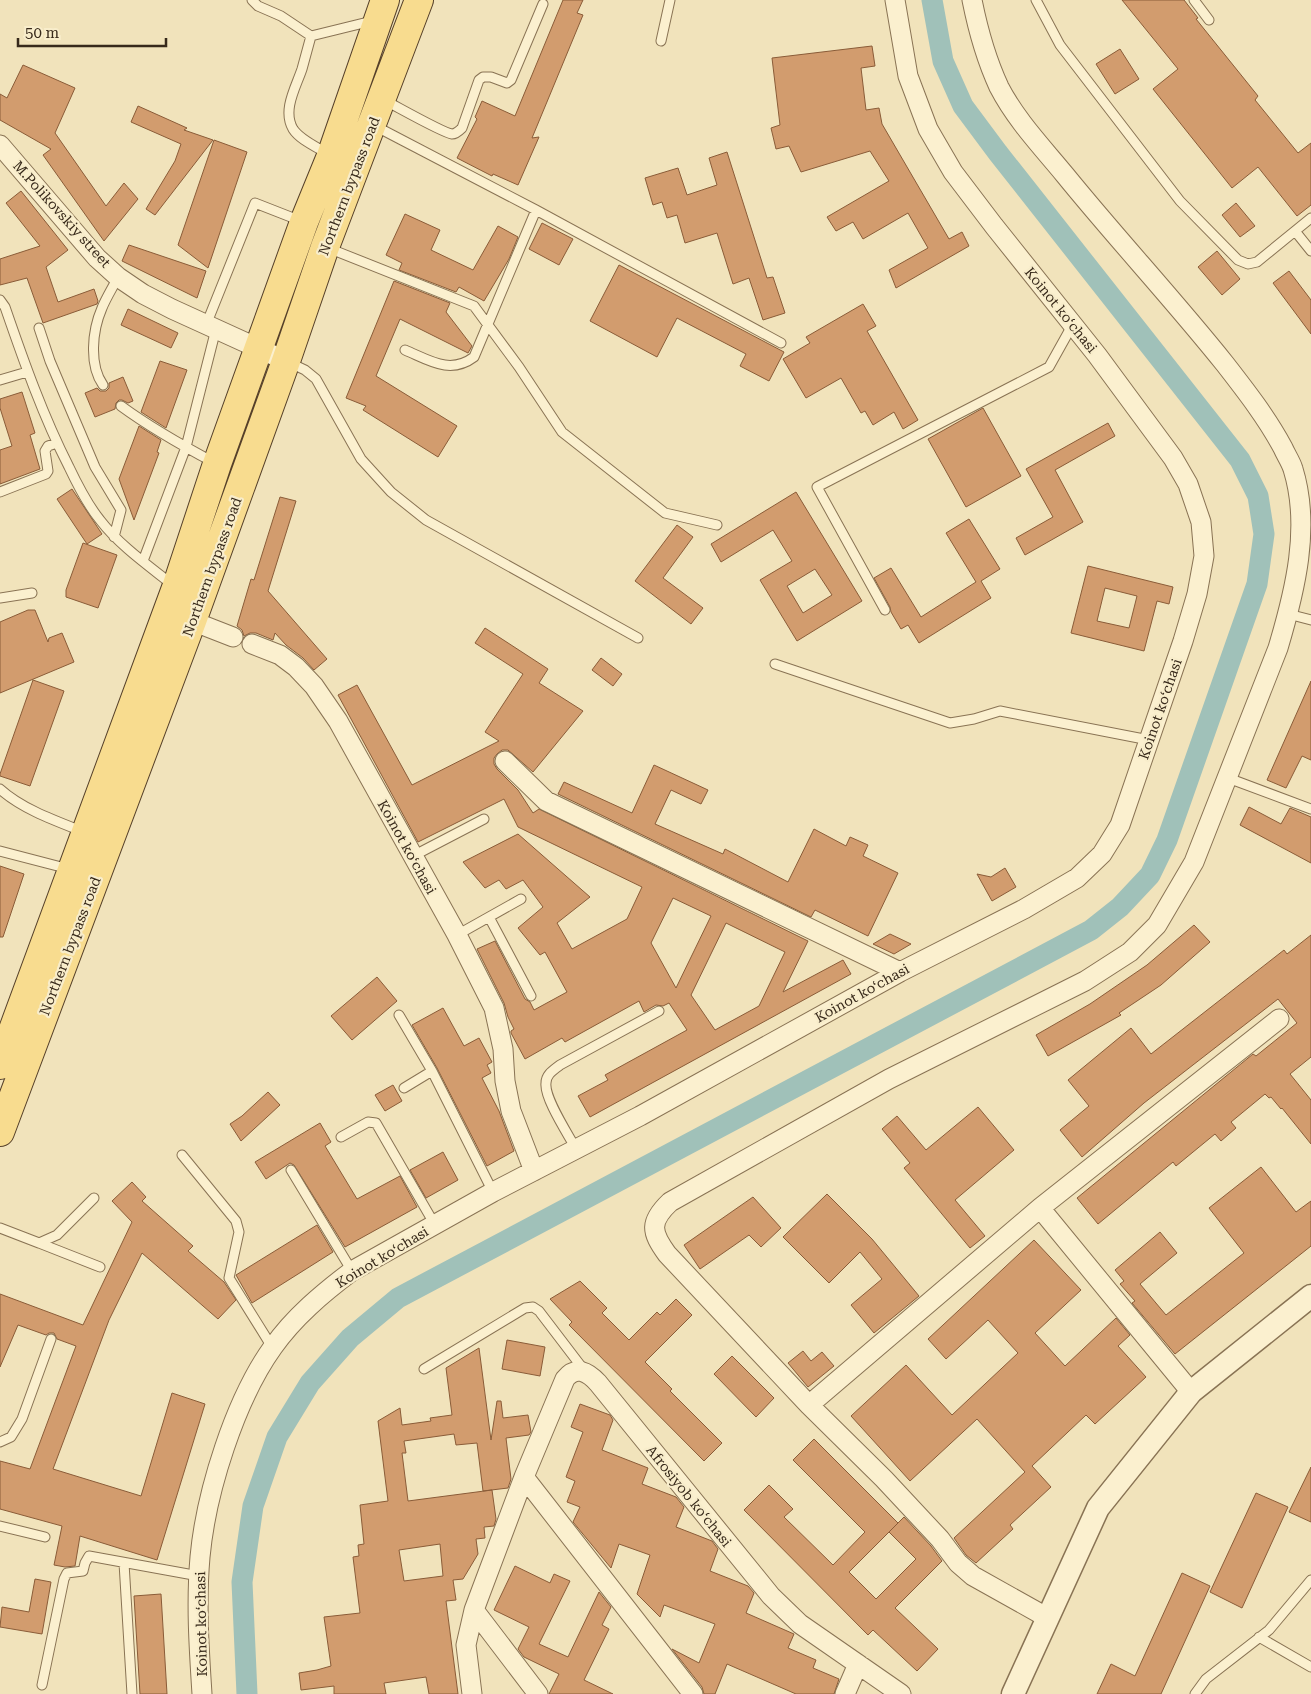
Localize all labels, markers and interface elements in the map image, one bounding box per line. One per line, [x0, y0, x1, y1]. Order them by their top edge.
scale bar [18, 15, 165, 47]
text: 50 m [25, 24, 60, 42]
street label: Northern bypass road [315, 115, 383, 257]
street label: M.Polikovskiy street [10, 157, 114, 271]
street label: Koinot koʻchasi [1022, 264, 1101, 356]
street label: Northern bypass road [179, 495, 245, 639]
street label: Koinot koʻchasi [1135, 656, 1185, 761]
street label: Koinot koʻchasi [374, 797, 440, 897]
street label: Northern bypass road [36, 875, 104, 1017]
street label: Koinot koʻchasi [812, 960, 912, 1026]
street label: Koinot koʻchasi [333, 1223, 432, 1291]
street label: Afrosiyob koʻchasi [643, 1442, 735, 1550]
street label: Koinot koʻchasi [192, 1571, 210, 1677]

